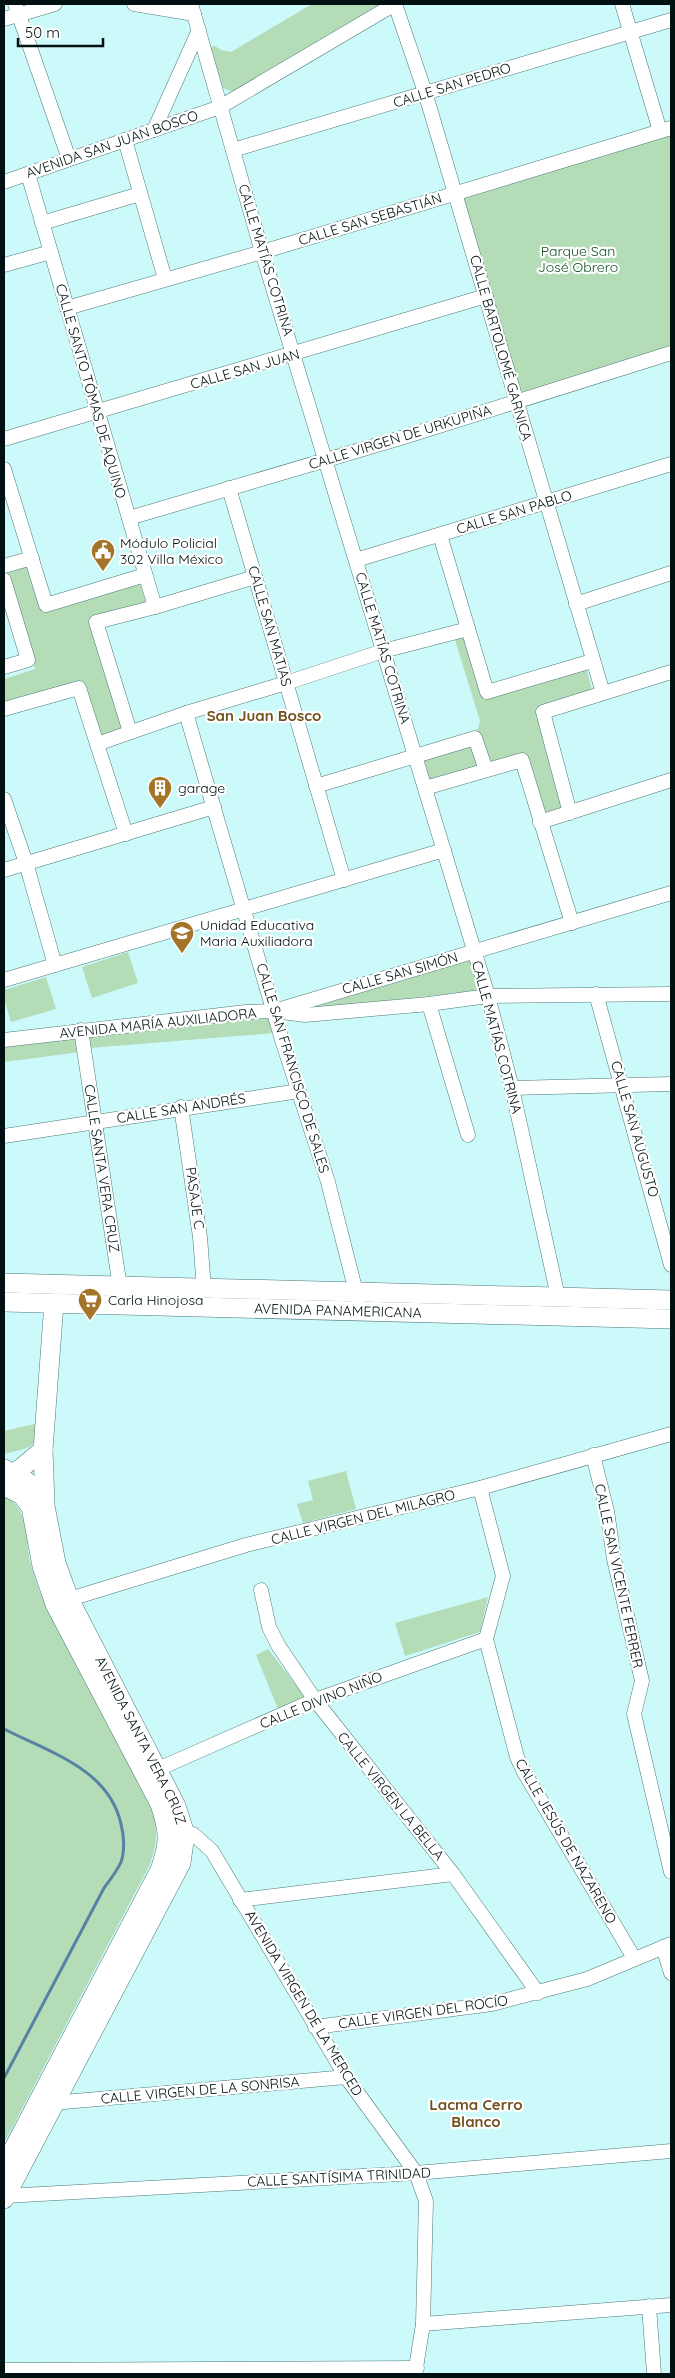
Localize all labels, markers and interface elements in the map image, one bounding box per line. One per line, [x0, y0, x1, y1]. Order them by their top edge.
scale bar [18, 15, 102, 47]
text: 50 m [25, 23, 60, 42]
street label: CALLE SAN PEDRO [391, 58, 513, 111]
street label: AVENIDA SAN JUAN BOSCO [23, 106, 201, 182]
street label: CALLE MATÍAS COTRINA [234, 182, 298, 338]
street label: CALLE SAN SEBASTIÁN [296, 189, 444, 249]
park label: Parque San José Obrero [538, 242, 618, 276]
street label: CALLE BARTOLOMÉ GARNICA [466, 253, 536, 443]
street label: CALLE SANTO TÓMAS DE AQUINO [52, 282, 130, 501]
street label: CALLE SAN JUAN [188, 345, 302, 393]
street label: CALLE VIRGEN DE URKUPIÑA [306, 401, 494, 473]
street label: CALLE SAN PABLO [454, 486, 574, 538]
place label: Módulo Policial 302 Villa México [120, 534, 223, 568]
public building icon: Módulo Policial 302 Villa México [90, 538, 116, 572]
street label: CALLE SAN MATIAS [244, 564, 296, 689]
street label: CALLE MATÍAS COTRINA [351, 570, 415, 726]
district label: San Juan Bosco [207, 706, 321, 725]
building icon: garage [147, 775, 173, 809]
place label: garage [178, 779, 225, 797]
place label: Unidad Educativa Maria Auxiliadora [200, 916, 314, 950]
school or university icon: Unidad Educativa Maria Auxiliadora [169, 920, 195, 954]
street label: CALLE SAN SIMÓN [340, 948, 460, 998]
street label: CALLE MATÍAS COTRINA [468, 959, 526, 1115]
street label: CALLE SAN FRANCISCO DE SALES [252, 961, 334, 1175]
street label: AVENIDA MARÍA AUXILIADORA [59, 1004, 257, 1042]
street label: CALLE SAN AUGUSTO [607, 1059, 663, 1200]
street label: CALLE SANTA VERA CRUZ [80, 1083, 124, 1254]
street label: CALLE SAN ANDRÉS [115, 1089, 247, 1127]
street label: PASAJE C [182, 1166, 208, 1230]
supermarket icon: Carla Hinojosa [77, 1287, 103, 1321]
place label: Carla Hinojosa [108, 1291, 204, 1309]
street label: AVENIDA PANAMERICANA [254, 1299, 422, 1322]
street label: CALLE SAN VICENTE FERRER [591, 1482, 647, 1670]
street label: CALLE VIRGEN DEL MILAGRO [269, 1485, 457, 1549]
street label: AVENIDA SANTA VERA CRUZ [91, 1653, 190, 1827]
street label: CALLE DIVINO NIÑO [257, 1667, 385, 1733]
street label: CALLE VIRGEN LA BELLA [334, 1728, 448, 1864]
street label: CALLE JESÚS DE NAZARENO [511, 1755, 621, 1927]
street label: AVENIDA VIRGEN DE LA MERCED [241, 1907, 367, 2099]
street label: CALLE VIRGEN DEL ROCÍO [337, 1991, 509, 2033]
street label: CALLE VIRGEN DE LA SONRISA [100, 2072, 300, 2108]
district label: Lacma Cerro Blanco [429, 2095, 523, 2131]
street label: CALLE SANTÍSIMA TRINIDAD [247, 2163, 431, 2191]

